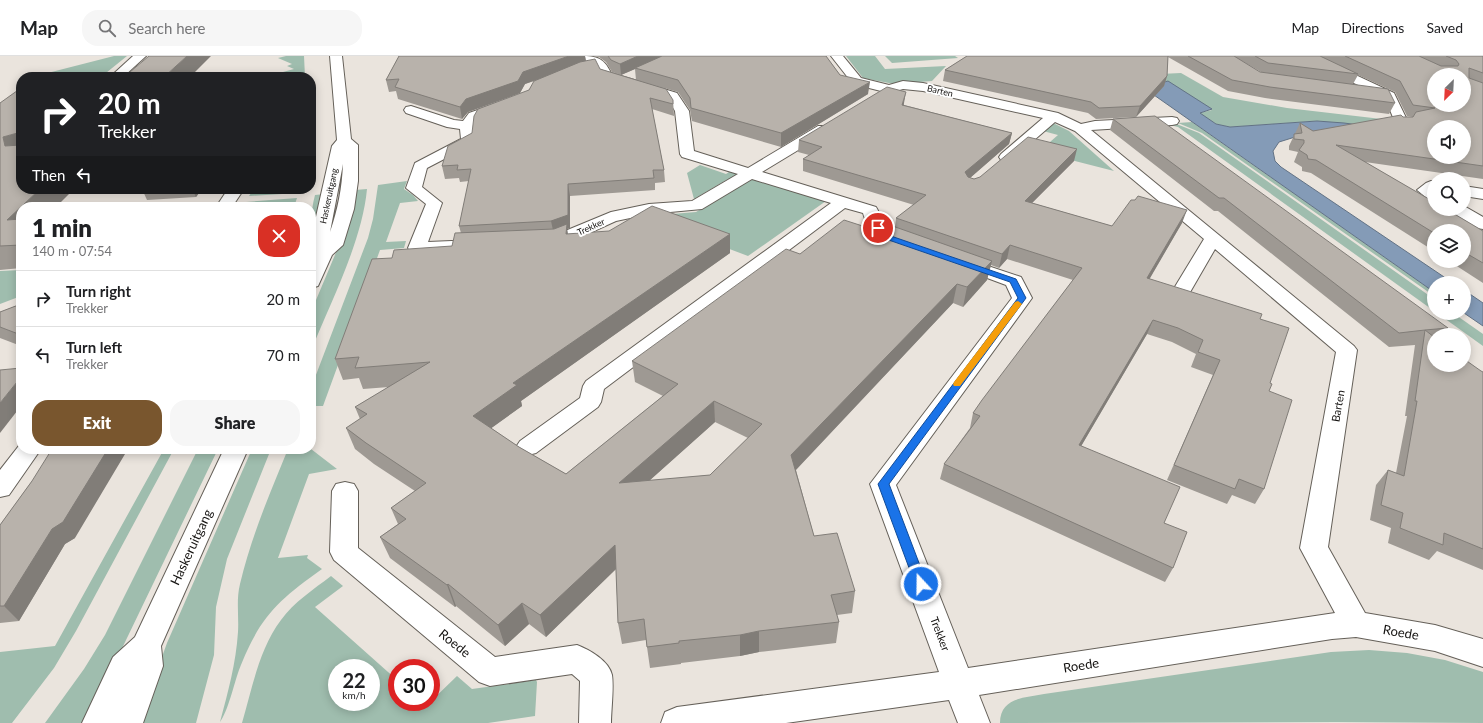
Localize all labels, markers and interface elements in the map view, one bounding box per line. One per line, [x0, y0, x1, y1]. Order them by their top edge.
search box [82, 10, 362, 46]
text: Map [20, 16, 58, 39]
icon: search [96, 17, 118, 39]
text: Search here [128, 19, 206, 37]
text: Map [1292, 19, 1319, 36]
text: Directions [1341, 19, 1404, 36]
text: Saved [1426, 19, 1463, 36]
north arrow [1427, 68, 1471, 112]
map controls [1427, 68, 1471, 372]
street label: Barten [926, 82, 954, 99]
text: 20 m [98, 86, 161, 120]
icon: right [32, 88, 84, 140]
text: Trekker [98, 120, 156, 142]
button: sound [1427, 120, 1471, 164]
icon: left [73, 164, 95, 186]
text: Then [32, 166, 65, 184]
street label: Haskeruitgang [317, 167, 340, 225]
button: search [1427, 172, 1471, 216]
pin [861, 211, 895, 245]
text: 1 min [32, 213, 92, 242]
button: close [258, 215, 300, 257]
street label: Trekker [575, 215, 607, 237]
icon: arrive [867, 217, 889, 239]
button: layers [1427, 224, 1471, 268]
text: 140 m · 07:54 [32, 243, 112, 259]
button: + [1427, 276, 1471, 320]
text: Turn right [66, 282, 131, 300]
icon: right [32, 288, 54, 310]
text: 20 m [266, 290, 300, 308]
text: Trekker [66, 300, 108, 316]
button: − [1427, 328, 1471, 372]
text: Turn left [66, 338, 122, 356]
icon: left [32, 344, 54, 366]
text: 70 m [266, 346, 300, 364]
text: Trekker [66, 356, 108, 372]
street label: Barten [1328, 389, 1347, 423]
button: Exit [32, 400, 162, 446]
button: Share [170, 400, 300, 446]
street label: Haskeruitgang [166, 506, 216, 588]
position arrow [900, 563, 942, 605]
street label: Trekker [928, 615, 953, 653]
street label: Roede [1382, 621, 1420, 643]
street label: Roede [436, 625, 474, 661]
street label: Roede [1062, 654, 1100, 676]
speed limit sign: 30 [388, 659, 440, 711]
text: 22 [342, 668, 366, 692]
text: km/h [342, 689, 366, 701]

